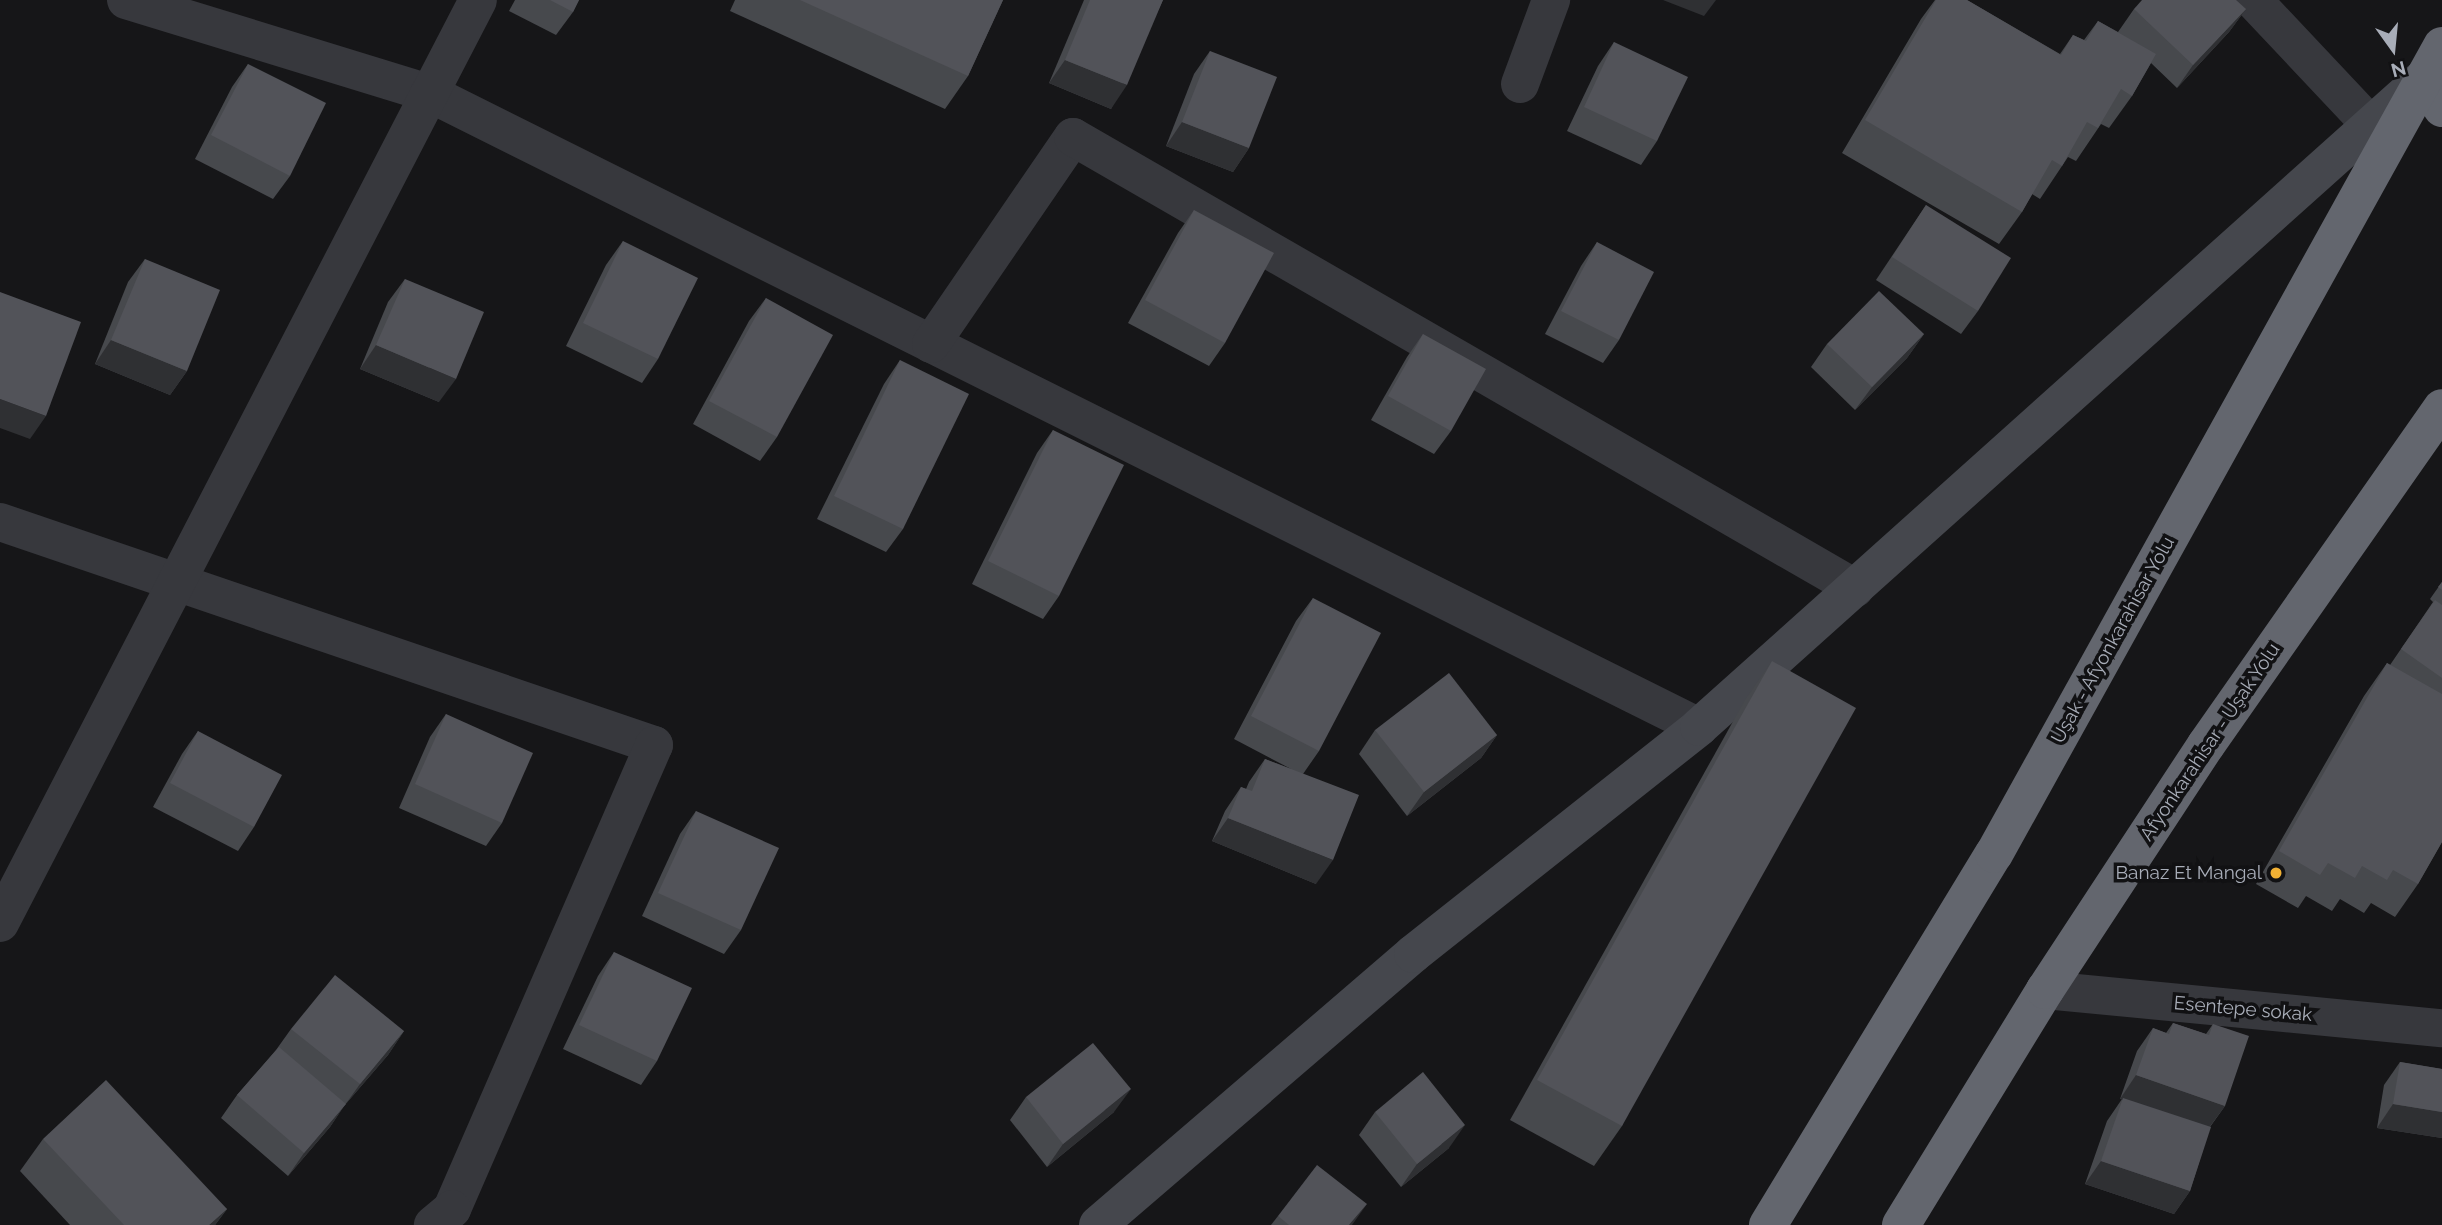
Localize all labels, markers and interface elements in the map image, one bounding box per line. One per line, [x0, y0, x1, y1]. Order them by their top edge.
north arrow [2358, 14, 2428, 84]
text: N [2389, 57, 2408, 82]
street label: Uşak - Afyonkarahisar Yolu [2046, 532, 2180, 748]
street label: Afyonkarahisar - Uşak Yolu [2135, 638, 2285, 846]
place label: Banaz Et Mangal [2115, 862, 2262, 884]
marker: Banaz Et Mangal [2268, 865, 2284, 881]
street label: Esentepe sokak [2173, 992, 2313, 1026]

